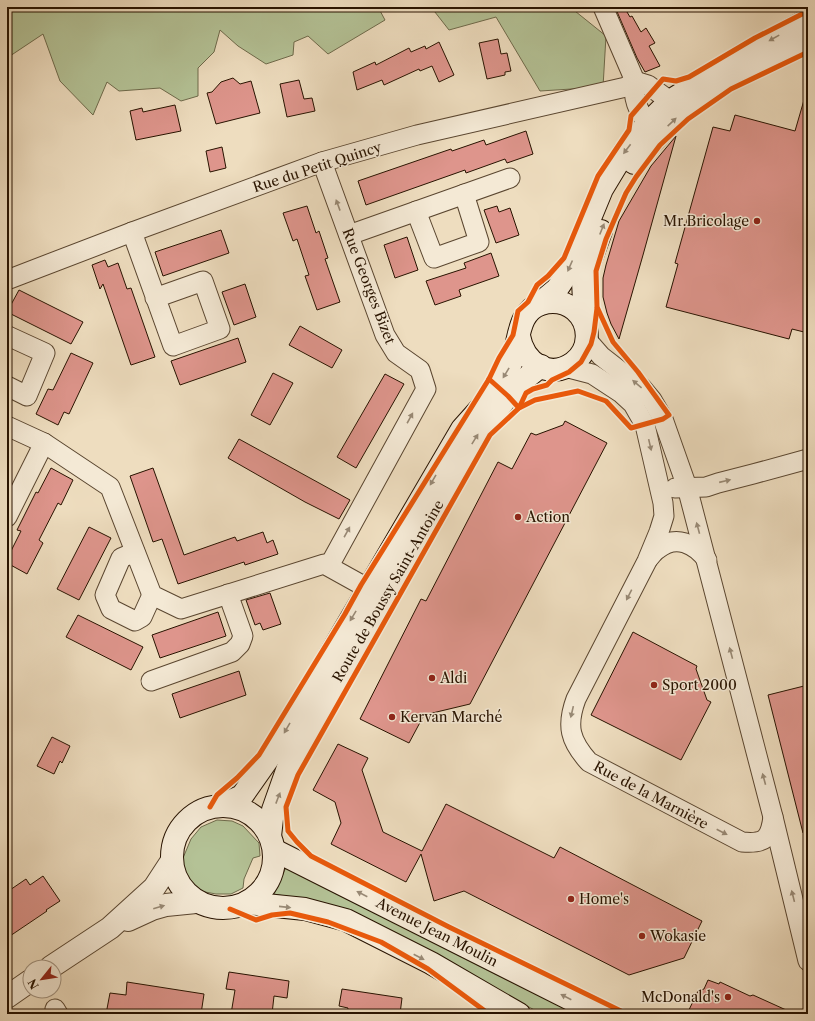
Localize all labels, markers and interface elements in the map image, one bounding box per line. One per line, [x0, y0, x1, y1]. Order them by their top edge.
one-way arrow [768, 35, 780, 42]
one-way arrow [667, 117, 677, 127]
street label: Rue du Petit Quincy [250, 138, 384, 196]
one-way arrow [623, 144, 631, 155]
one-way arrow [334, 199, 340, 211]
place label: Mr.Bricolage [663, 212, 749, 230]
marker: Mr.Bricolage [752, 216, 762, 226]
one-way arrow [599, 223, 605, 235]
street label: Rue Georges Bizet [339, 225, 399, 347]
one-way arrow [567, 260, 573, 271]
one-way arrow [502, 367, 509, 379]
one-way arrow [632, 379, 643, 388]
one-way arrow [406, 412, 413, 424]
one-way arrow [471, 433, 478, 445]
one-way arrow [647, 438, 653, 451]
one-way arrow [429, 474, 436, 486]
one-way arrow [719, 478, 731, 484]
street label: Route de Boussy Saint-Antoine [328, 497, 448, 685]
place label: Action [525, 508, 570, 526]
marker: Action [513, 512, 523, 522]
one-way arrow [695, 521, 701, 533]
one-way arrow [344, 526, 351, 538]
one-way arrow [626, 590, 632, 601]
one-way arrow [349, 610, 356, 622]
one-way arrow [728, 647, 734, 659]
place label: Aldi [439, 669, 467, 687]
marker: Aldi [427, 673, 437, 683]
place label: Sport 2000 [662, 676, 737, 694]
marker: Sport 2000 [649, 680, 659, 690]
one-way arrow [569, 706, 575, 718]
place label: Kervan Marché [400, 708, 503, 726]
marker: Kervan Marché [387, 712, 397, 722]
one-way arrow [284, 722, 291, 734]
street label: Rue de la Marnière [591, 757, 712, 833]
one-way arrow [760, 773, 766, 785]
one-way arrow [275, 792, 281, 804]
one-way arrow [717, 829, 728, 835]
one-way arrow [790, 889, 796, 901]
place label: Home's [579, 890, 629, 908]
one-way arrow [356, 891, 368, 897]
street label: Avenue Jean Moulin [372, 893, 501, 971]
marker: Home's [566, 894, 576, 904]
one-way arrow [279, 903, 291, 910]
one-way arrow [153, 904, 165, 910]
place label: Wokasie [649, 927, 706, 945]
marker: Wokasie [637, 931, 647, 941]
one-way arrow [413, 954, 425, 960]
north arrow [22, 959, 62, 999]
text: N [25, 976, 42, 992]
place label: McDonald's [641, 988, 720, 1006]
marker: McDonald's [723, 992, 733, 1002]
one-way arrow [560, 993, 571, 1000]

